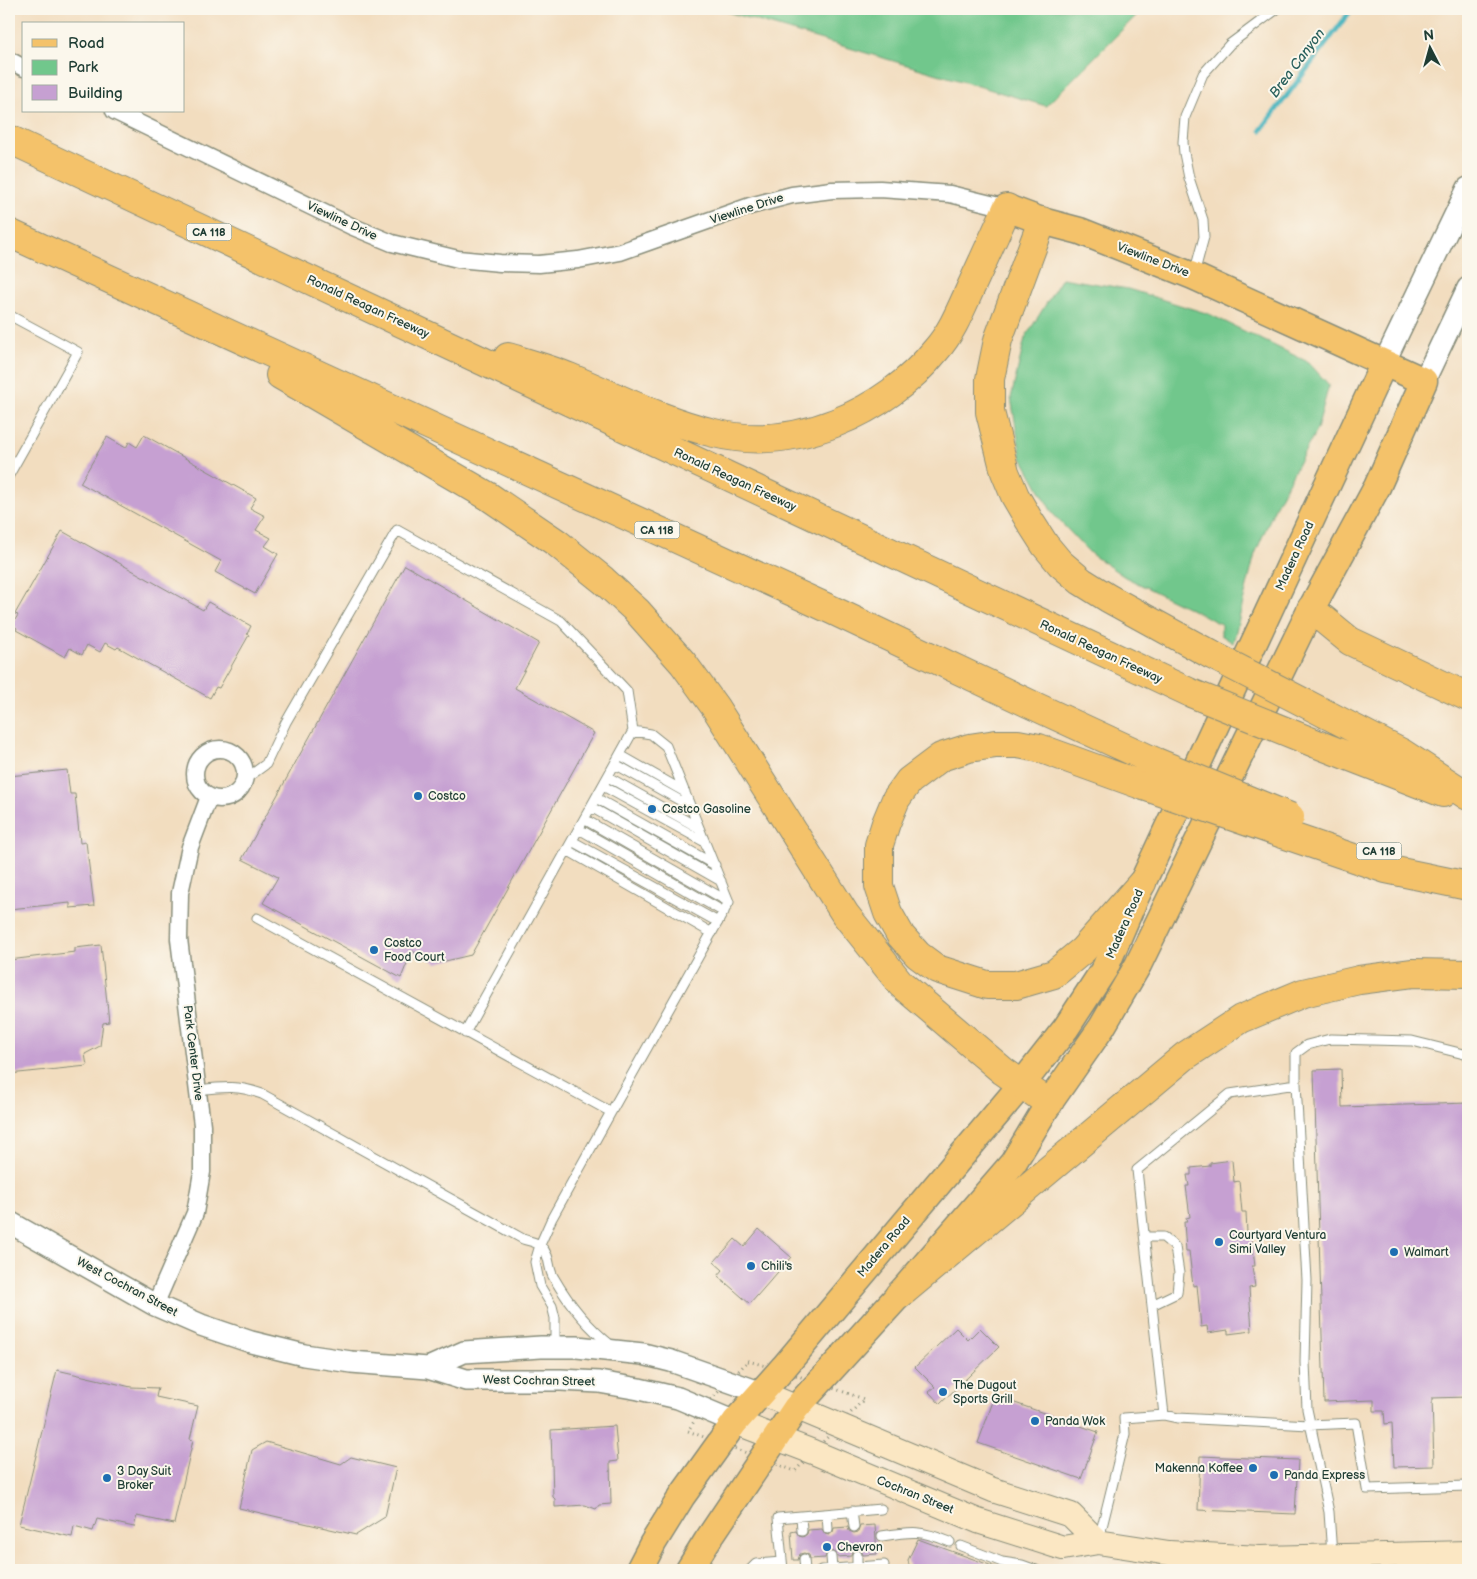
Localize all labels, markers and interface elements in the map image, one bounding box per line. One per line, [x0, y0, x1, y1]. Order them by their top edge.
legend [22, 22, 185, 112]
north arrow [1404, 22, 1454, 72]
water label: Brea Canyon [1266, 25, 1329, 101]
text: N [1423, 27, 1435, 45]
text: Road [68, 34, 104, 53]
text: Park [68, 58, 99, 77]
text: Building [68, 84, 123, 103]
street label: Viewline Drive [708, 190, 786, 228]
street label: Viewline Drive [304, 198, 380, 244]
road number: CA 118 [186, 223, 232, 240]
street label: Viewline Drive [1115, 239, 1191, 281]
street label: Ronald Reagan Freeway [304, 272, 432, 342]
street label: Ronald Reagan Freeway [671, 445, 799, 515]
street label: Madera Road [1273, 519, 1318, 593]
road number: CA 118 [634, 522, 680, 538]
street label: Ronald Reagan Freeway [1037, 617, 1165, 687]
place label: Costco [428, 789, 466, 804]
marker: Costco [412, 790, 424, 802]
place label: Costco Gasoline [662, 802, 751, 817]
marker: Costco Gasoline [646, 803, 658, 815]
road number: CA 118 [1356, 842, 1402, 859]
street label: Madera Road [1103, 887, 1147, 961]
place label: Costco Food Court [384, 936, 445, 965]
marker: Costco Food Court [368, 944, 380, 956]
street label: Park Center Drive [180, 1004, 206, 1102]
street label: Madera Road [854, 1214, 914, 1280]
place label: Courtyard Ventura Simi Valley [1229, 1228, 1327, 1257]
marker: Courtyard Ventura Simi Valley [1213, 1236, 1225, 1248]
place label: Walmart [1404, 1245, 1449, 1260]
marker: Walmart [1388, 1246, 1400, 1258]
street label: West Cochran Street [74, 1254, 180, 1320]
place label: Chili's [761, 1259, 792, 1274]
marker: Chili's [745, 1260, 757, 1272]
street label: West Cochran Street [483, 1373, 596, 1389]
place label: The Dugout Sports Grill [953, 1378, 1017, 1407]
marker: The Dugout Sports Grill [937, 1386, 949, 1398]
place label: Panda Wok [1045, 1414, 1105, 1429]
marker: Panda Wok [1029, 1415, 1041, 1427]
place label: Makenna Koffee [1155, 1461, 1243, 1476]
marker: Makenna Koffee [1247, 1462, 1259, 1474]
place label: 3 Day Suit Broker [117, 1464, 171, 1493]
place label: Panda Express [1284, 1468, 1365, 1483]
marker: Panda Express [1268, 1469, 1280, 1481]
marker: 3 Day Suit Broker [101, 1472, 113, 1484]
street label: Cochran Street [874, 1473, 956, 1517]
place label: Chevron [837, 1540, 883, 1555]
marker: Chevron [821, 1541, 833, 1553]

